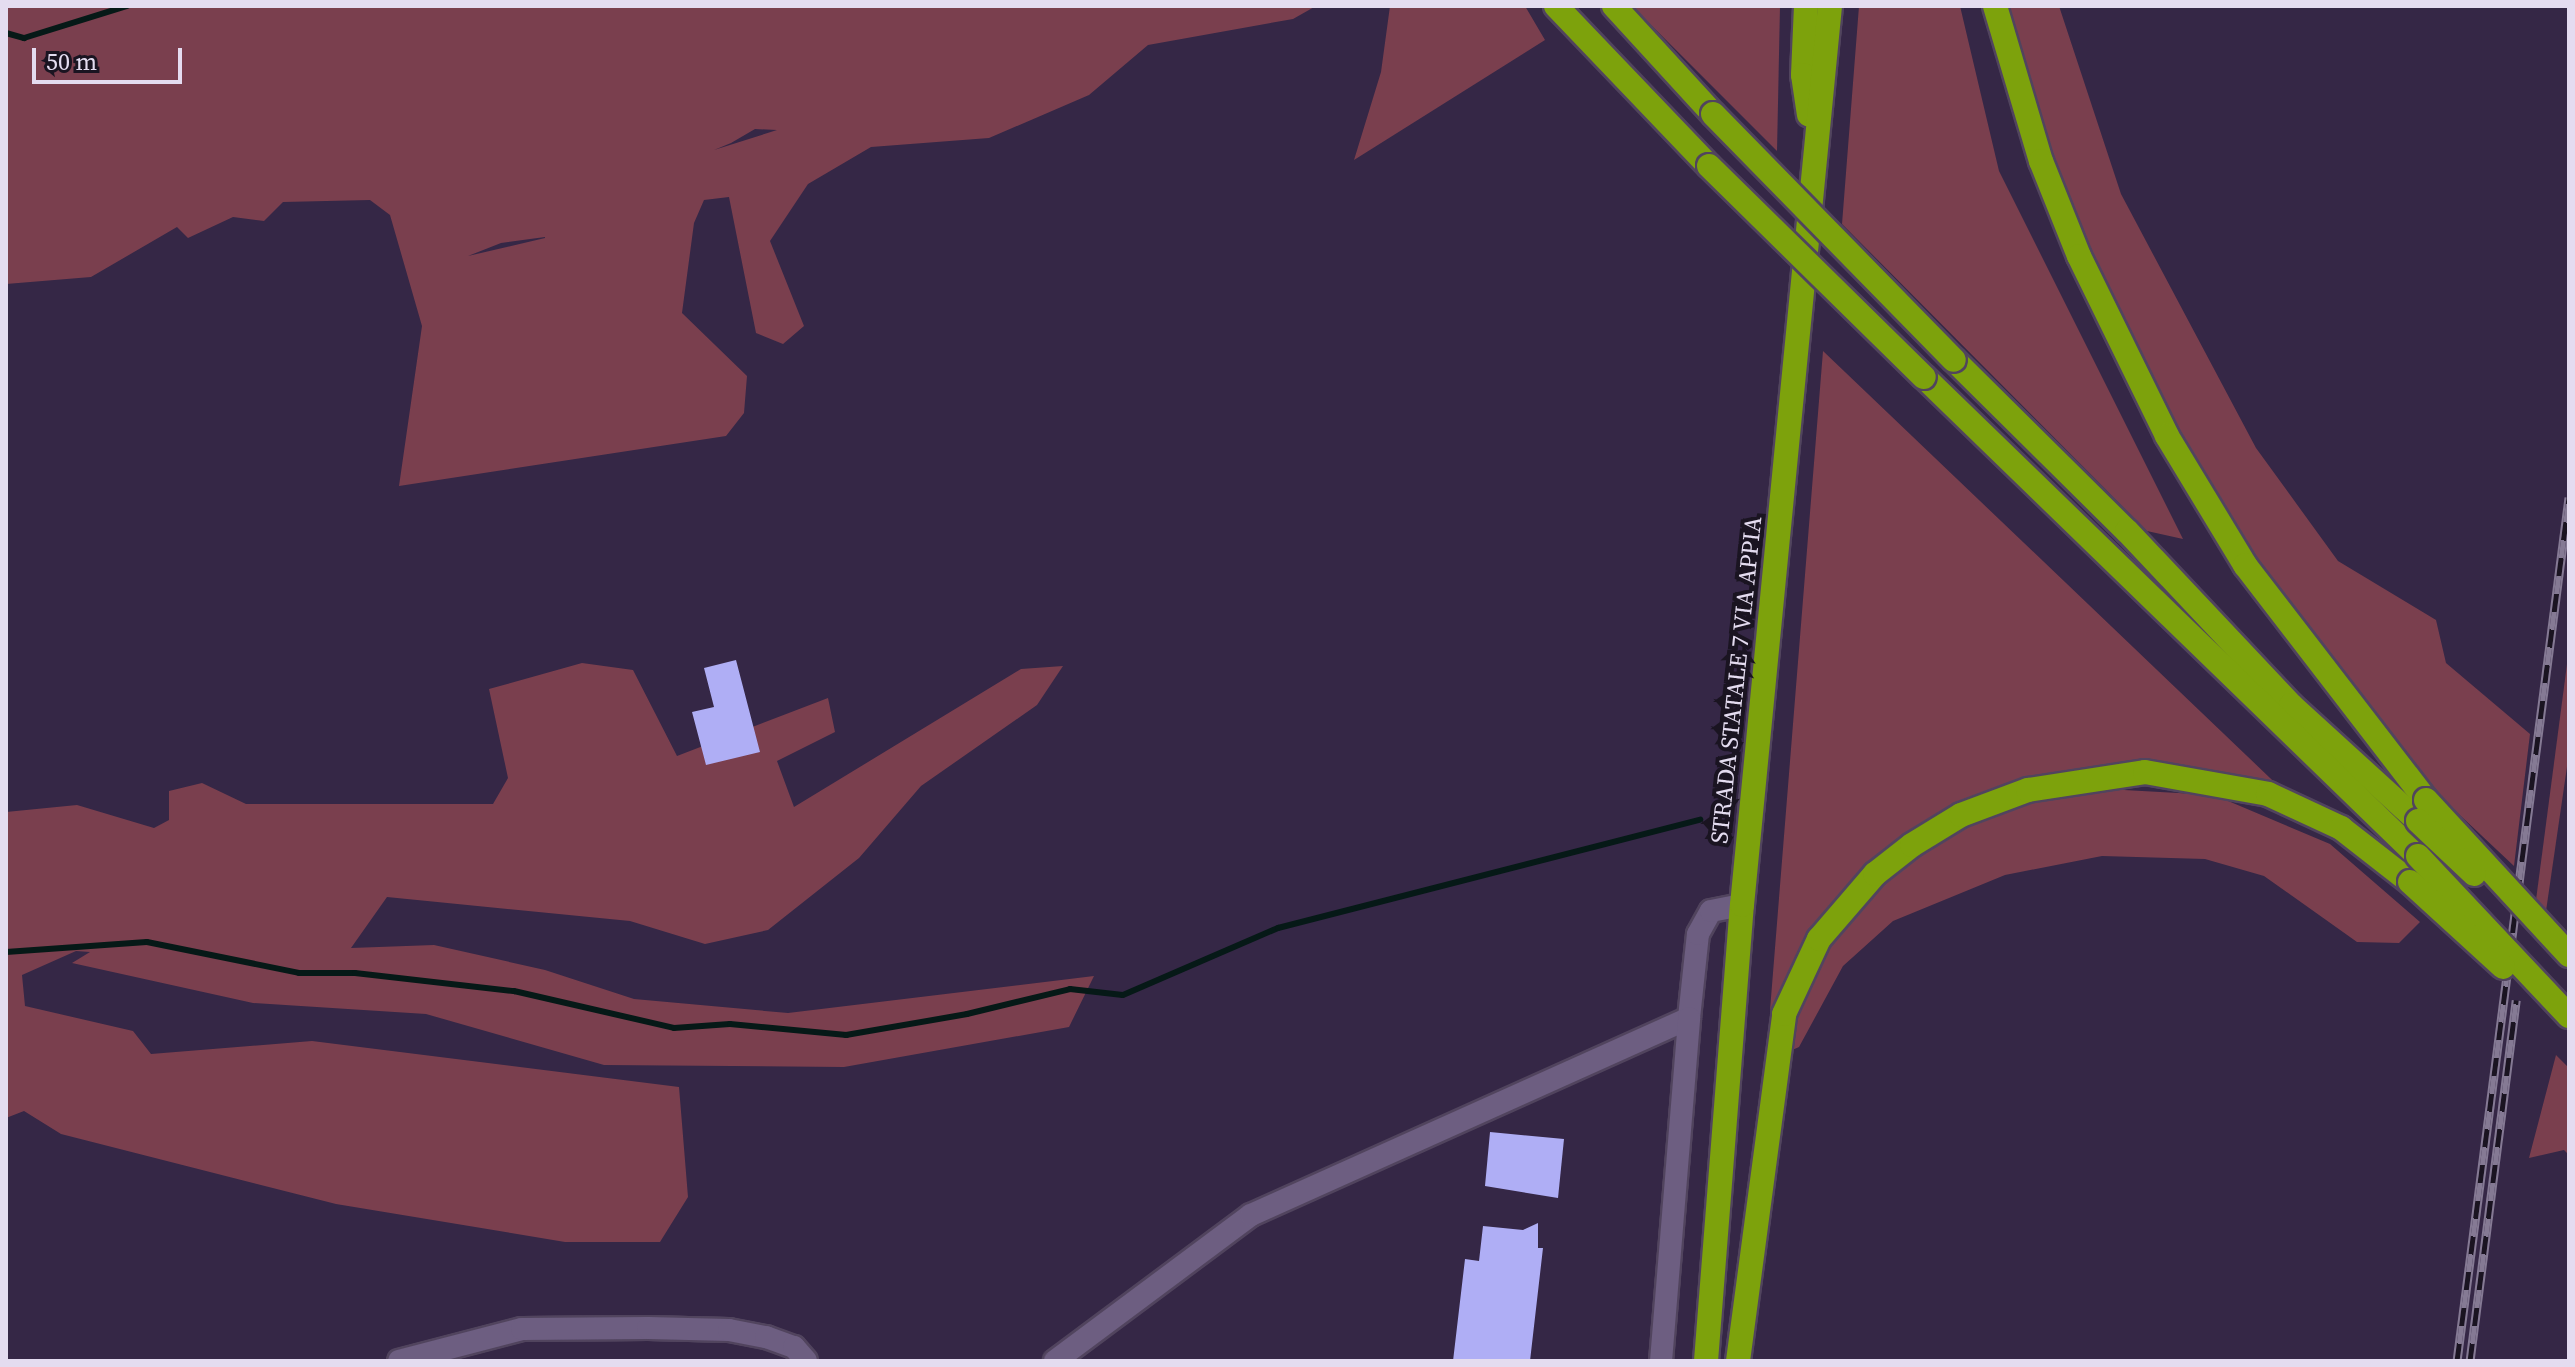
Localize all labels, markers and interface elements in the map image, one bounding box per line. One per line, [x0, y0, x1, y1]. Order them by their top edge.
scale bar [36, 32, 186, 82]
text: 50 m [46, 45, 97, 78]
street label: STRADA STATALE 7 VIA APPIA [1704, 515, 1768, 845]

